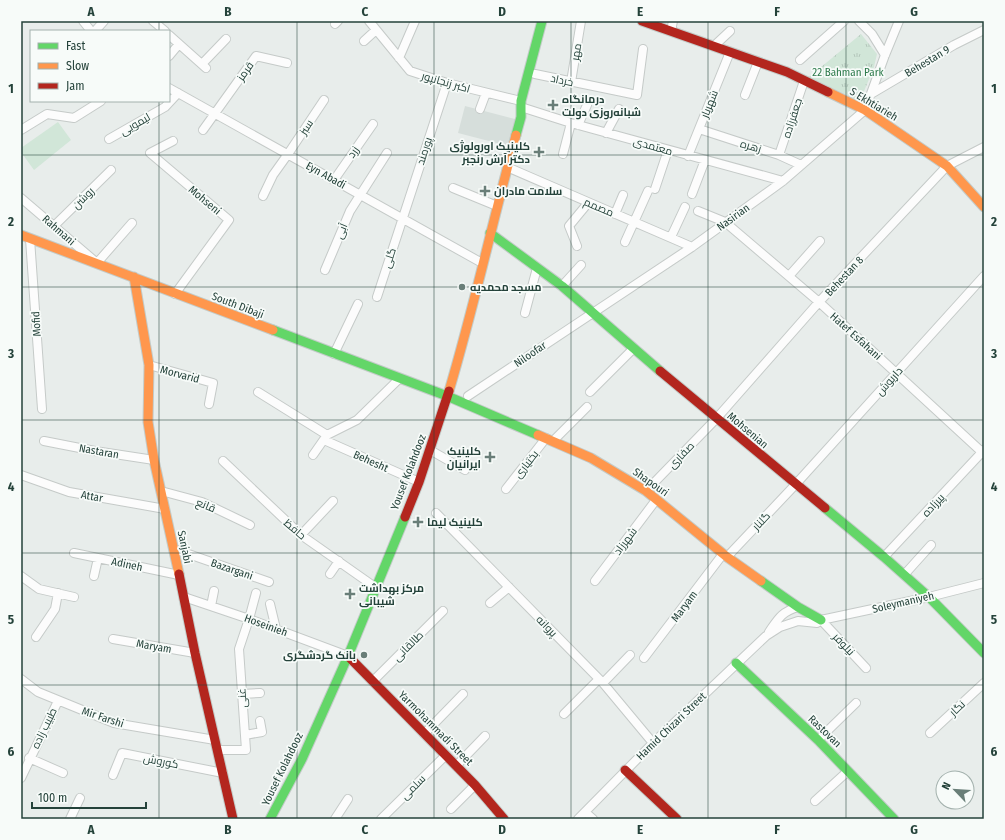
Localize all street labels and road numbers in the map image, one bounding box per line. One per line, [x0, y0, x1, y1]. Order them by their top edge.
street label: مهر [569, 42, 584, 63]
street label: Behestan 9 [902, 43, 952, 80]
street label: قرمز [234, 59, 257, 84]
street label: اکبر زنجانپور [419, 69, 472, 96]
street label: خرداد [549, 72, 574, 89]
street label: S Ekhtiarieh [847, 85, 900, 124]
street label: شهریار [698, 88, 721, 121]
street label: جعفرزاده [780, 97, 805, 140]
street label: لیمویی [118, 111, 153, 138]
street label: سبز [296, 117, 316, 138]
street label: معتمدی [632, 135, 674, 158]
street label: پورمند [414, 136, 435, 167]
street label: زهره [739, 137, 763, 156]
street label: زرد [345, 144, 362, 161]
street label: Eyn Abadi [303, 159, 348, 192]
street label: Mohseni [186, 183, 224, 218]
street label: روشن [70, 185, 97, 212]
street label: مصمم [582, 195, 616, 220]
street label: Nasirian [714, 201, 752, 234]
street label: Rahmani [40, 213, 78, 248]
street label: آبی [332, 221, 351, 241]
street label: گلی [380, 246, 399, 270]
street label: Behestan 8 [823, 253, 867, 299]
street label: South Dibaji [210, 290, 266, 321]
street label: Hatef Esfahani [827, 310, 884, 363]
street label: Mofid [29, 311, 44, 337]
street label: Niloofar [512, 339, 549, 370]
street label: Morvarid [159, 363, 201, 386]
street label: داریوش [873, 364, 906, 398]
street label: Mohsenian [725, 410, 771, 451]
street label: Yousef Kolahdooz [388, 432, 429, 512]
street label: صفاری [666, 439, 697, 471]
street label: Nastaran [78, 442, 120, 461]
street label: Behesht [351, 448, 391, 475]
street label: بختیاری [511, 448, 541, 481]
street label: Shapouri [630, 465, 671, 500]
street label: Attar [80, 488, 104, 505]
street label: پیرزاده [919, 491, 947, 520]
street label: قانع [194, 496, 217, 516]
street label: گلنار [749, 510, 773, 534]
street label: حافظ [281, 516, 308, 542]
street label: شهرزاد [611, 525, 640, 558]
street label: Sanjabi [175, 529, 194, 565]
street label: Adineh [110, 555, 144, 574]
street label: Bazargani [209, 556, 255, 583]
street label: Maryam [668, 588, 700, 624]
street label: Soleymaniyeh [871, 589, 935, 616]
street label: Hoseinieh [242, 612, 289, 639]
street label: پروانه [533, 613, 560, 640]
street label: طالقانی [391, 629, 426, 664]
street label: نیلوفر [829, 630, 857, 658]
street label: Maryam [135, 637, 173, 656]
street label: غنی [235, 688, 250, 708]
street label: Yarmohammadi Street [396, 688, 476, 769]
street label: Hamid Chizari Street [634, 690, 709, 763]
street label: نگار [946, 698, 968, 720]
street label: Mir Farshi [80, 705, 126, 730]
street label: طبیب زاده [29, 706, 60, 751]
street label: Rastovan [805, 712, 844, 750]
street label: Yousef Kolahdooz [259, 730, 306, 808]
street label: کوروش [142, 752, 180, 771]
street label: سلمی [398, 772, 428, 802]

